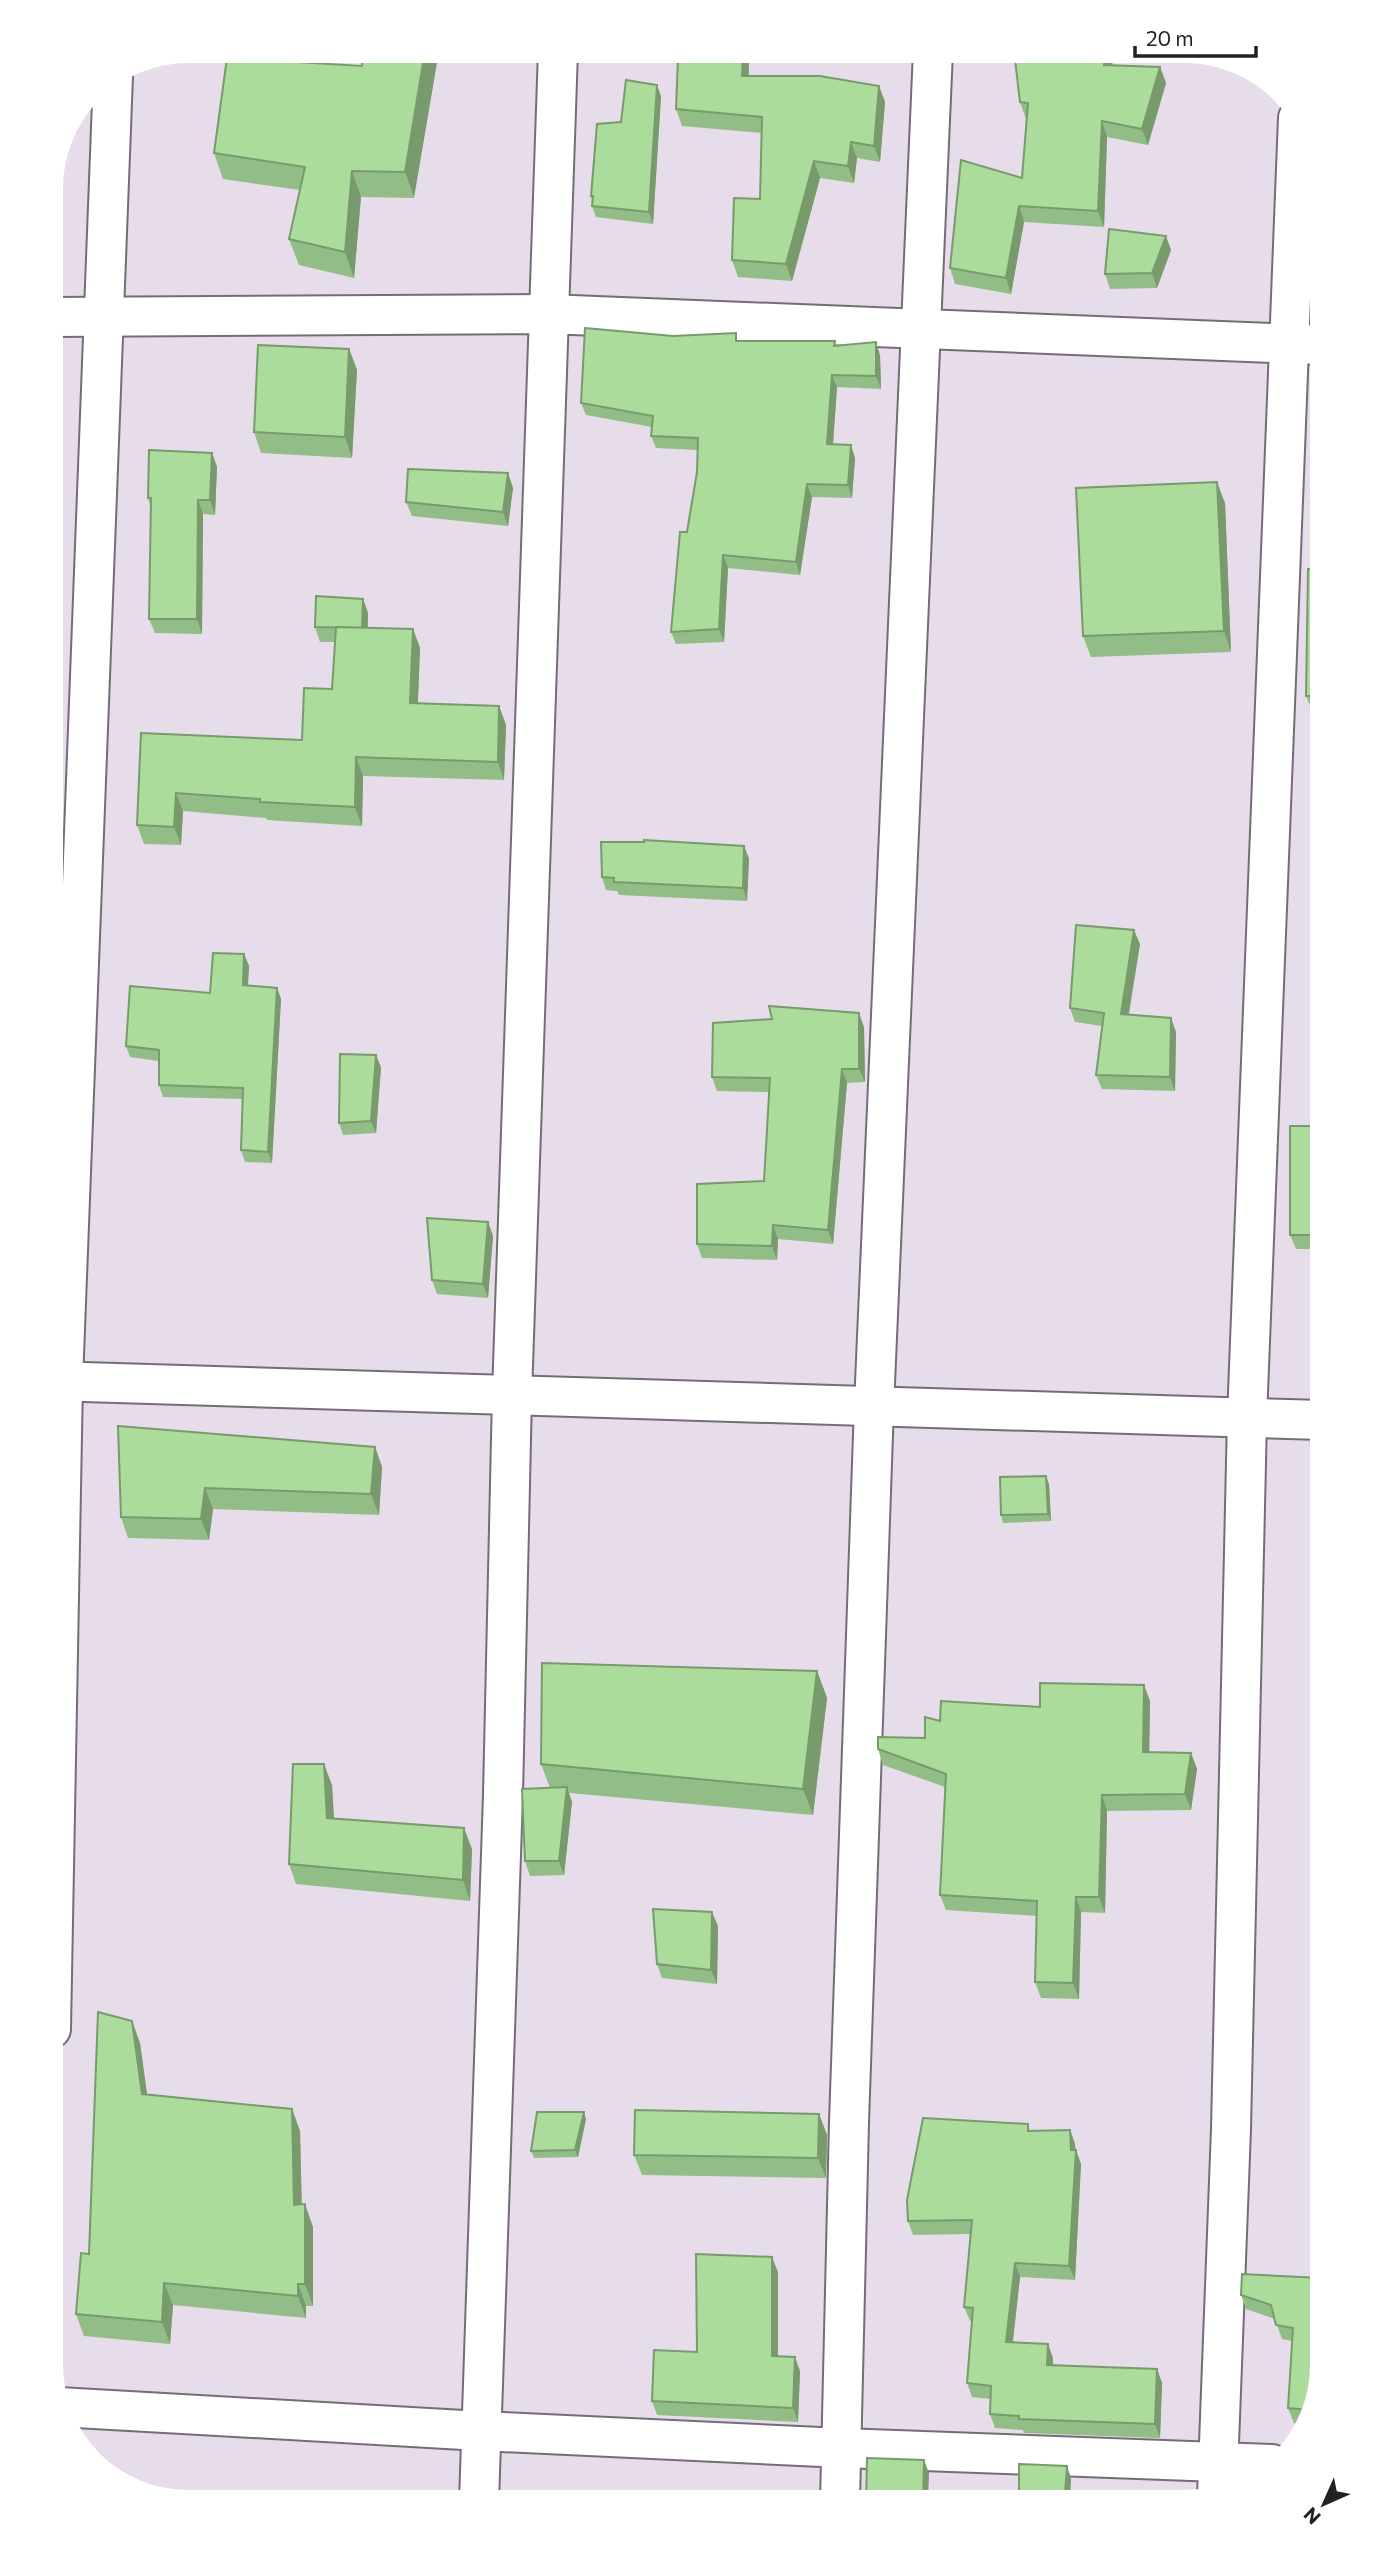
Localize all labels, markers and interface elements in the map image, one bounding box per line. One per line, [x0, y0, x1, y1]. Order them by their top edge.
scale bar [1135, 14, 1256, 58]
text: 20 m [1146, 25, 1194, 50]
north arrow [1289, 2469, 1359, 2539]
text: N [1298, 2503, 1325, 2530]

